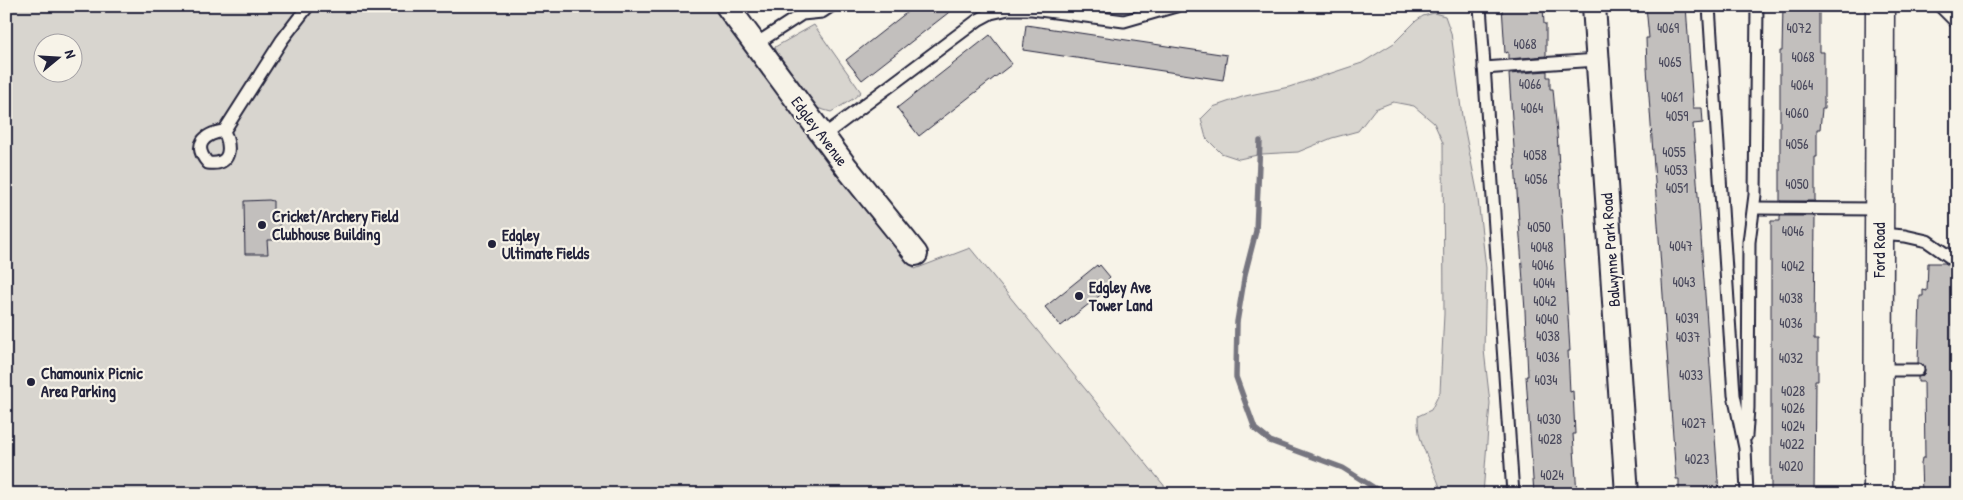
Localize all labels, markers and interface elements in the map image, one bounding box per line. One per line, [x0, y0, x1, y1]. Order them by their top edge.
house number: 4069 [1657, 18, 1679, 37]
house number: 4072 [1786, 18, 1812, 37]
north arrow [32, 32, 82, 82]
house number: 4068 [1513, 34, 1537, 53]
text: N [61, 47, 81, 61]
house number: 4068 [1791, 47, 1815, 66]
house number: 4065 [1658, 52, 1682, 71]
house number: 4066 [1519, 74, 1542, 93]
house number: 4064 [1791, 75, 1813, 94]
house number: 4061 [1661, 87, 1683, 106]
street label: Edgley Avenue [787, 92, 854, 171]
house number: 4064 [1521, 98, 1543, 117]
house number: 4060 [1785, 103, 1809, 122]
house number: 4059 [1666, 106, 1688, 125]
house number: 4056 [1785, 134, 1809, 153]
house number: 4055 [1662, 142, 1686, 161]
house number: 4058 [1523, 145, 1547, 164]
house number: 4053 [1664, 160, 1688, 179]
house number: 4056 [1524, 169, 1548, 188]
house number: 4050 [1785, 174, 1809, 193]
house number: 4051 [1666, 178, 1688, 197]
street label: Balwynne Park Road [1595, 192, 1625, 308]
place label: Cricket/Archery Field Clubhouse Building [272, 205, 399, 246]
house number: 4050 [1527, 217, 1551, 236]
marker: Cricket/Archery Field Clubhouse Building [256, 219, 268, 231]
house number: 4046 [1782, 221, 1805, 240]
street label: Ford Road [1868, 223, 1890, 278]
place label: Edgley Ultimate Fields [502, 224, 590, 264]
house number: 4047 [1669, 236, 1693, 255]
house number: 4048 [1531, 237, 1553, 256]
marker: Edgley Ultimate Fields [486, 238, 498, 250]
house number: 4046 [1532, 255, 1555, 274]
house number: 4042 [1781, 256, 1805, 275]
house number: 4043 [1672, 272, 1696, 291]
house number: 4044 [1533, 273, 1555, 292]
place label: Edgley Ave Tower Land [1088, 276, 1153, 316]
house number: 4038 [1779, 288, 1803, 307]
marker: Edgley Ave Tower Land [1073, 290, 1085, 302]
house number: 4042 [1533, 291, 1557, 310]
house number: 4039 [1676, 308, 1698, 327]
house number: 4040 [1535, 309, 1559, 328]
house number: 4036 [1779, 313, 1803, 332]
house number: 4038 [1536, 326, 1560, 345]
house number: 4037 [1676, 327, 1700, 346]
house number: 4036 [1536, 347, 1560, 366]
house number: 4032 [1779, 348, 1804, 367]
place label: Chamounix Picnic Area Parking [41, 362, 143, 403]
house number: 4033 [1679, 365, 1703, 384]
house number: 4034 [1534, 370, 1558, 389]
marker: Chamounix Picnic Area Parking [25, 376, 37, 388]
house number: 4028 [1781, 381, 1805, 400]
house number: 4026 [1781, 398, 1805, 417]
house number: 4030 [1537, 409, 1561, 428]
house number: 4027 [1681, 413, 1707, 432]
house number: 4024 [1781, 416, 1805, 435]
house number: 4028 [1538, 429, 1562, 448]
house number: 4022 [1780, 434, 1805, 453]
house number: 4023 [1685, 449, 1709, 468]
house number: 4020 [1779, 456, 1803, 475]
house number: 4024 [1540, 465, 1564, 484]

